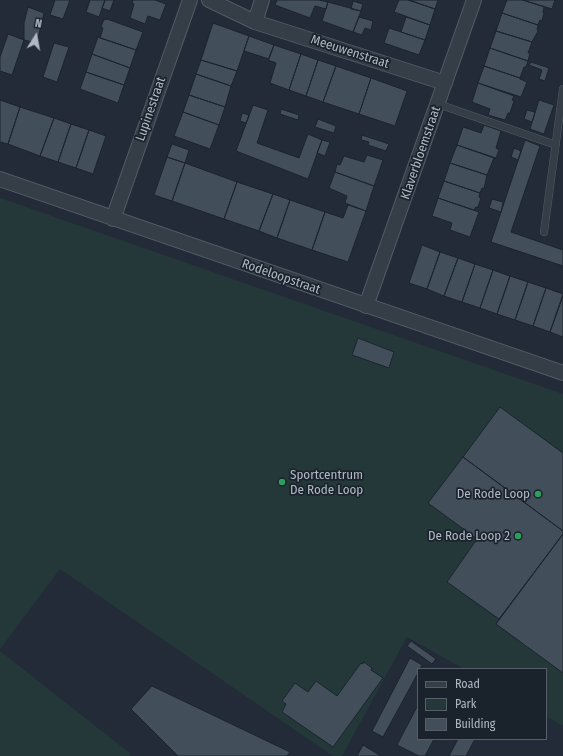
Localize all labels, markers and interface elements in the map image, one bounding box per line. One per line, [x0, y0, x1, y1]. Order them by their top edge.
north arrow [16, 16, 56, 56]
text: N [34, 17, 43, 31]
street label: Meeuwenstraat [309, 32, 391, 72]
street label: Lupinestraat [133, 75, 169, 143]
street label: Klaverbloemstraat [398, 104, 444, 202]
street label: Rodeloopstraat [240, 256, 322, 298]
place label: Sportcentrum De Rode Loop [290, 467, 363, 498]
marker: Sportcentrum De Rode Loop [277, 477, 287, 487]
place label: De Rode Loop [457, 486, 530, 502]
marker: De Rode Loop [533, 489, 543, 499]
place label: De Rode Loop 2 [428, 528, 510, 544]
marker: De Rode Loop 2 [513, 531, 523, 541]
legend [417, 668, 547, 740]
text: Road [455, 677, 480, 691]
text: Park [455, 697, 476, 711]
text: Building [455, 717, 495, 731]

